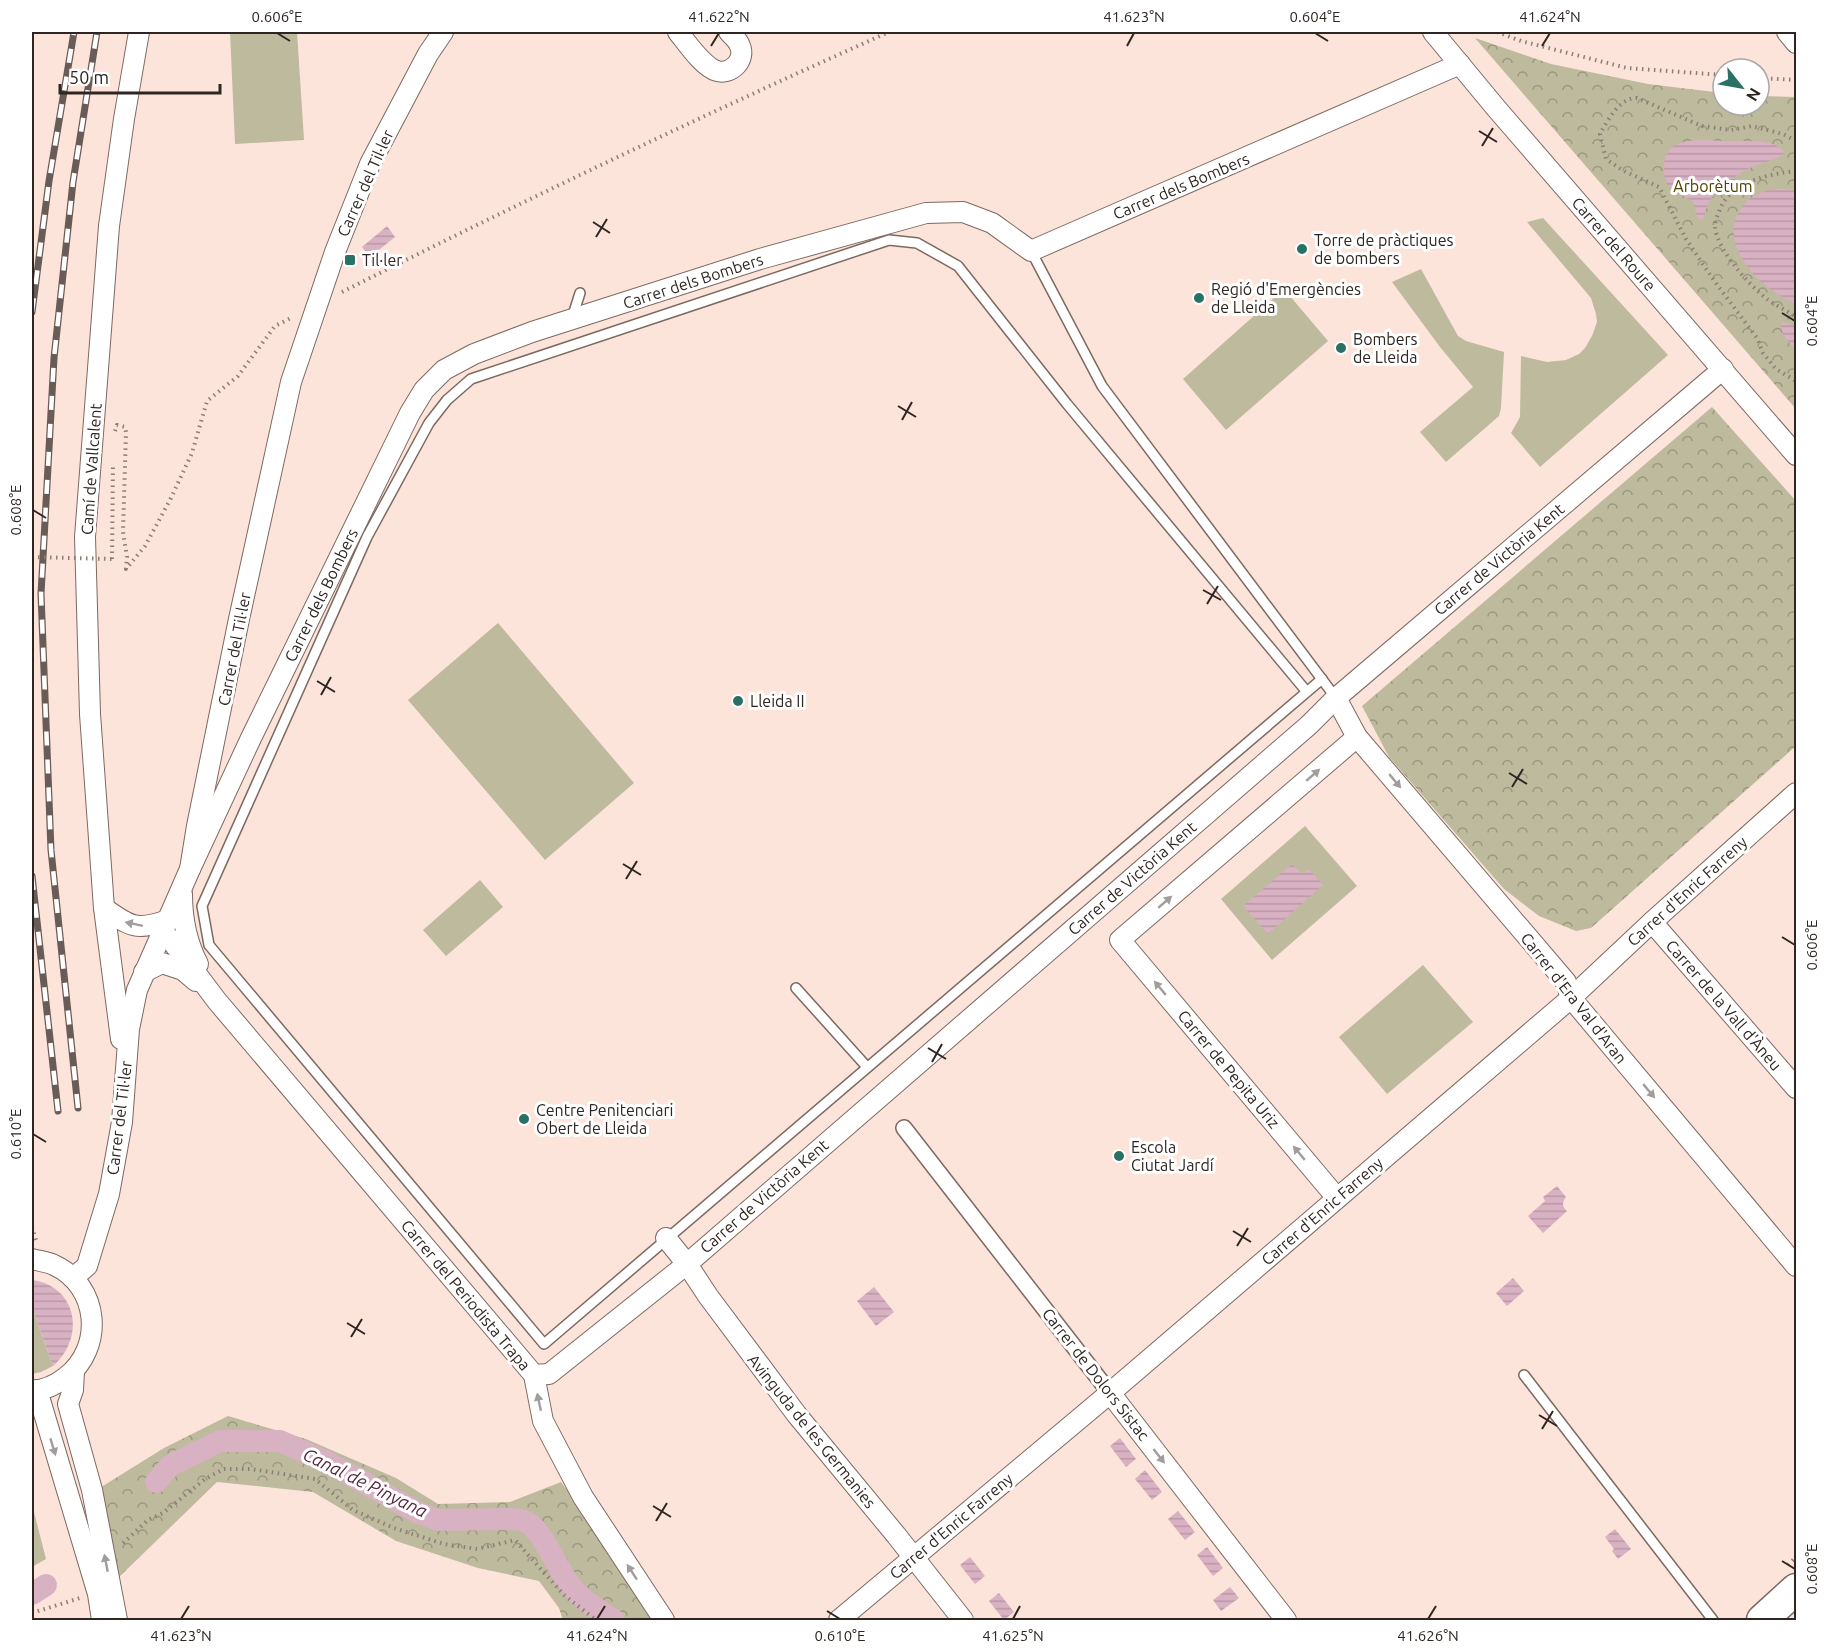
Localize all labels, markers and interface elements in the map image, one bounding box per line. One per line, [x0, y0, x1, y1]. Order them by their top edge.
text: 0.606°E [252, 8, 302, 25]
text: 41.622°N [688, 8, 750, 25]
text: 41.623°N [1103, 8, 1165, 25]
text: 0.604°E [1290, 8, 1340, 25]
text: 41.624°N [1519, 8, 1581, 25]
scale bar [60, 57, 220, 95]
north arrow [1711, 57, 1771, 117]
text: 50 m [69, 67, 109, 87]
text: N [1743, 85, 1765, 104]
street label: Carrer del Til·ler [333, 127, 397, 239]
street label: Carrer dels Bombers [1110, 149, 1252, 223]
park label: Arborètum [1673, 177, 1753, 195]
street label: Carrer del Roure [1568, 194, 1660, 294]
place label: Torre de pràctiques de bombers [1314, 231, 1454, 267]
marker: Torre de pràctiques de bombers [1295, 242, 1309, 256]
street label: Carrer dels Bombers [621, 250, 765, 312]
place label: Til·ler [362, 251, 402, 269]
marker: Til·ler [343, 253, 357, 267]
place label: Regió d'Emergències de Lleida [1211, 280, 1361, 316]
marker: Regió d'Emergències de Lleida [1192, 291, 1206, 305]
text: 0.604°E [1803, 296, 1820, 346]
place label: Bombers de Lleida [1353, 330, 1418, 366]
marker: Bombers de Lleida [1334, 341, 1348, 355]
street label: Camí de Vallcalent [77, 402, 105, 535]
text: 0.608°E [7, 485, 24, 535]
street label: Carrer de Victòria Kent [1430, 499, 1568, 619]
street label: Carrer dels Bombers [281, 525, 361, 665]
street label: Carrer del Til·ler [214, 591, 254, 707]
place label: Lleida II [750, 692, 805, 710]
marker: Lleida II [731, 694, 745, 708]
one-way arrow [1305, 768, 1320, 782]
one-way arrow [1388, 773, 1401, 788]
street label: Carrer de Victòria Kent [1064, 817, 1200, 939]
street label: Carrer d'Enric Farreny [1623, 832, 1751, 949]
one-way arrow [1157, 896, 1172, 909]
one-way arrow [124, 919, 143, 928]
text: 0.606°E [1803, 920, 1820, 970]
street label: Carrer d'Era Val d'Aran [1517, 929, 1631, 1067]
street label: Carrer de la Vall d'Àneu [1663, 935, 1787, 1074]
one-way arrow [1154, 980, 1167, 996]
street label: Carrer de Pepita Uriz [1174, 1006, 1284, 1132]
street label: Carrer del Til·ler [103, 1060, 135, 1176]
one-way arrow [1642, 1083, 1655, 1098]
place label: Centre Penitenciari Obert de Lleida [536, 1101, 673, 1137]
text: 0.610°E [7, 1109, 24, 1159]
marker: Centre Penitenciari Obert de Lleida [517, 1112, 531, 1126]
street label: Carrer de Victòria Kent [696, 1135, 832, 1257]
place label: Escola Ciutat Jardí [1131, 1138, 1215, 1174]
one-way arrow [1293, 1146, 1306, 1161]
marker: Escola Ciutat Jardí [1112, 1149, 1126, 1163]
street label: Carrer d'Enric Farreny [1258, 1153, 1387, 1269]
street label: Carrer del Periodista Trapa [398, 1216, 534, 1374]
street label: Carrer de Dolors Sistac [1039, 1304, 1153, 1444]
street label: Avinguda de les Germanies [744, 1351, 880, 1511]
one-way arrow [534, 1392, 543, 1411]
one-way arrow [49, 1438, 58, 1456]
water label: Canal de Pinyana [300, 1443, 431, 1521]
one-way arrow [1153, 1447, 1165, 1463]
street label: Carrer d'Enric Farreny [886, 1469, 1016, 1583]
text: 0.608°E [1803, 1544, 1820, 1594]
one-way arrow [101, 1553, 110, 1572]
one-way arrow [626, 1564, 638, 1580]
text: 41.623°N [150, 1627, 212, 1644]
text: 41.624°N [566, 1627, 628, 1644]
text: 0.610°E [815, 1627, 865, 1644]
text: 41.625°N [982, 1627, 1044, 1644]
text: 41.626°N [1397, 1627, 1459, 1644]

